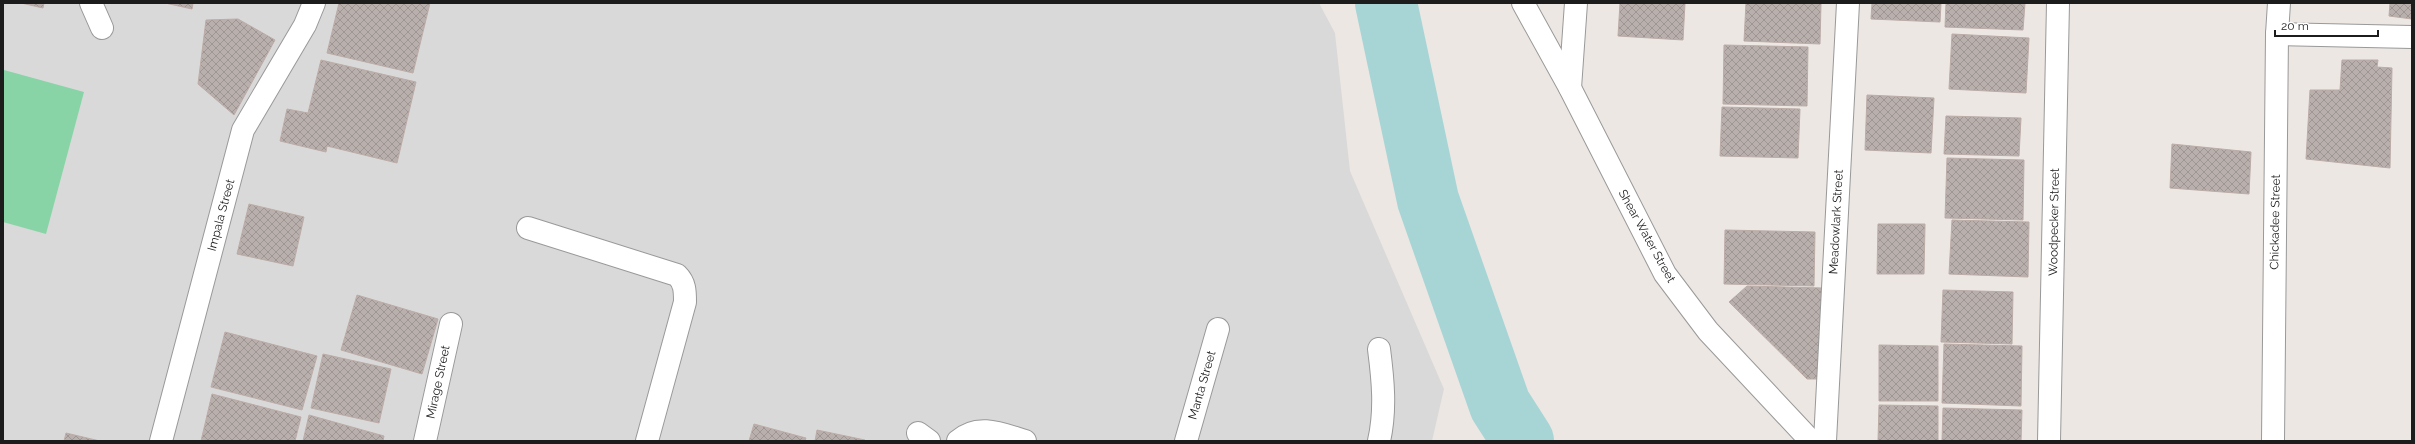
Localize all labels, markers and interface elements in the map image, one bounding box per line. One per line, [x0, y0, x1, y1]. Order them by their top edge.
scale bar [2275, 12, 2378, 38]
text: 20 m [2281, 19, 2309, 33]
street label: Woodpecker Street [2046, 168, 2062, 276]
street label: Meadowlark Street [1826, 169, 1846, 275]
street label: Chickadee Street [2267, 174, 2283, 270]
street label: Impala Street [205, 177, 237, 253]
street label: Shear Water Street [1616, 187, 1678, 285]
street label: Mirage Street [423, 344, 453, 420]
street label: Manta Street [1186, 349, 1218, 421]

